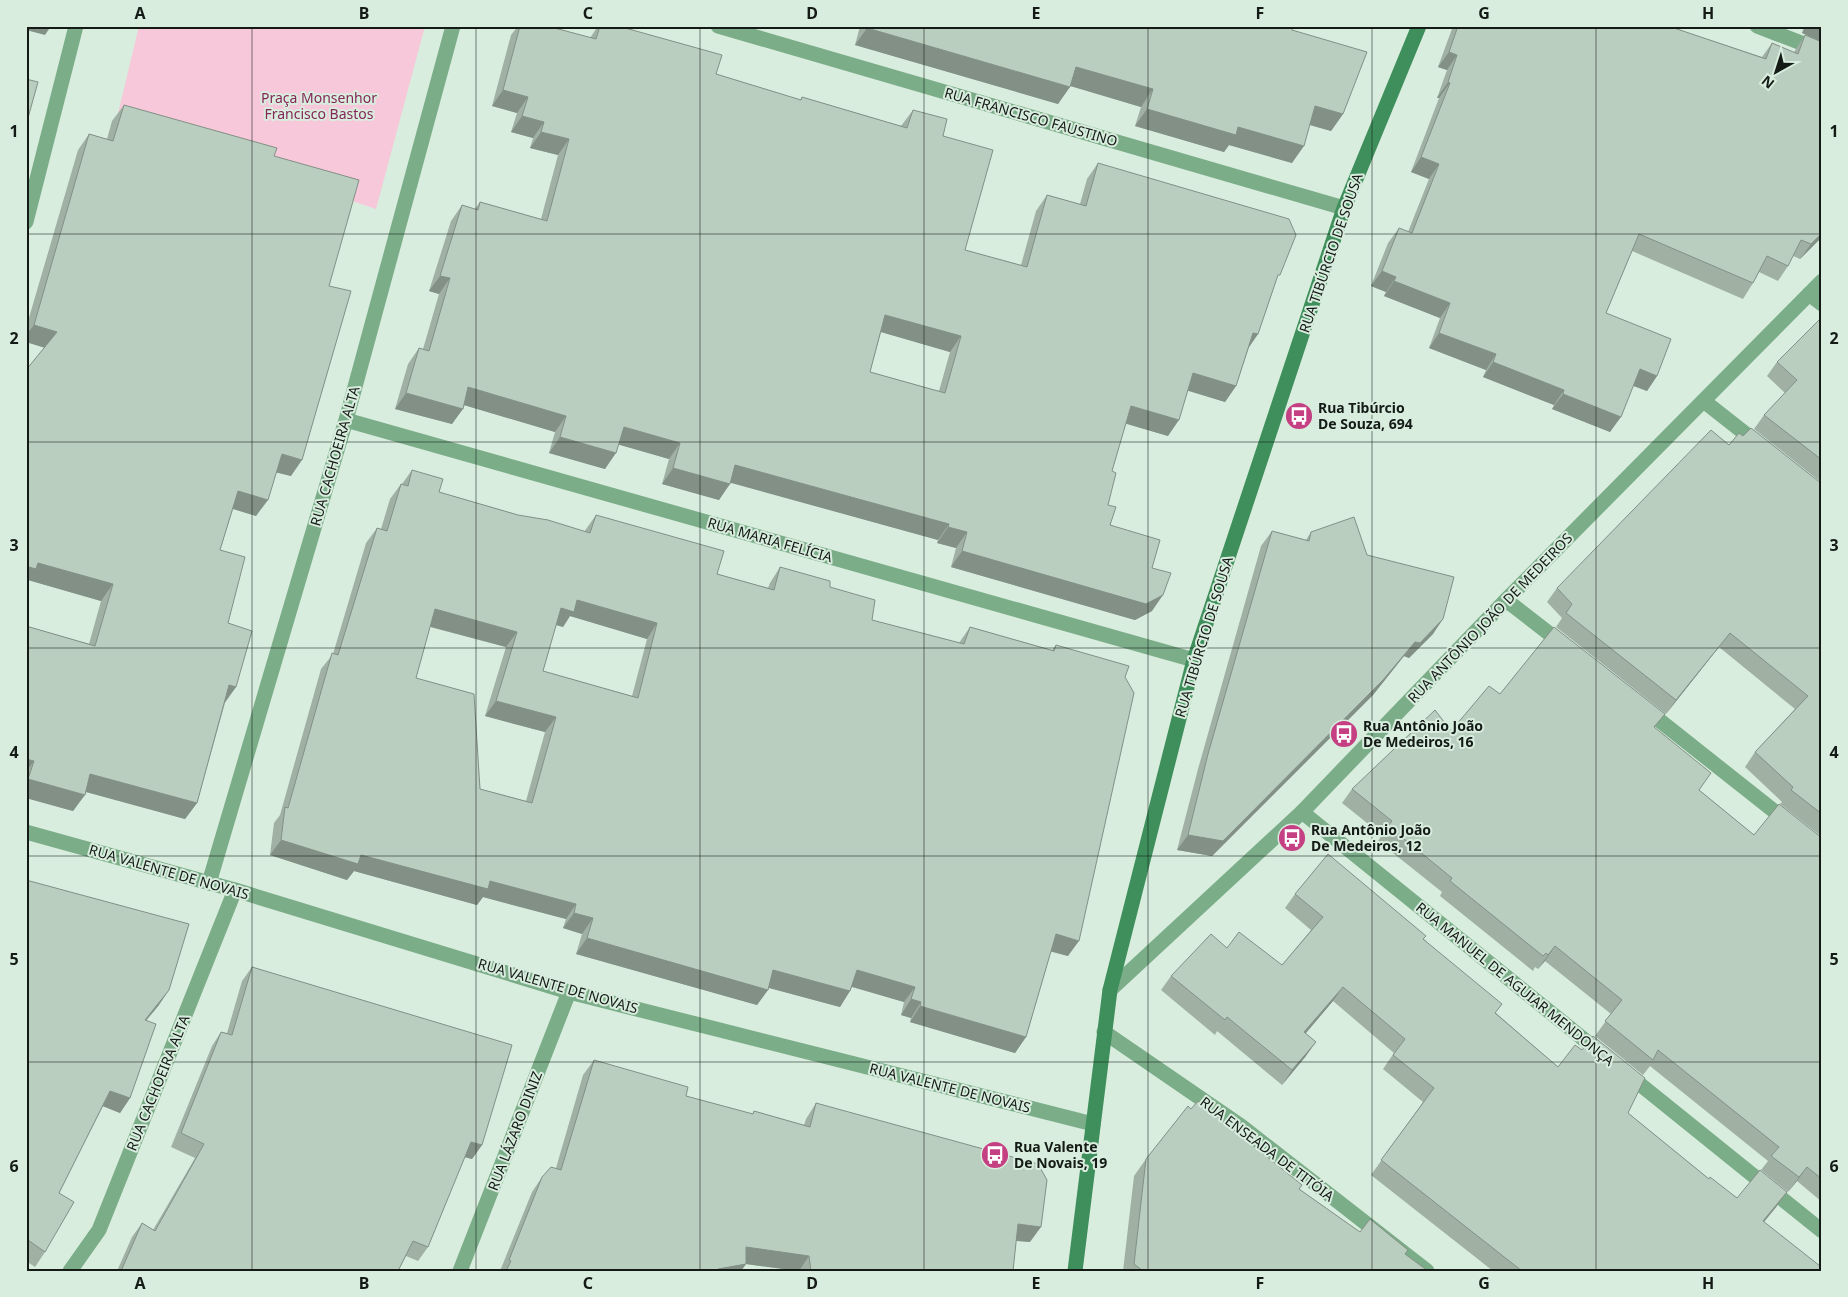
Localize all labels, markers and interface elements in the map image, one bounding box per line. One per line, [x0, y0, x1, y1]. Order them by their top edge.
text: A [134, 2, 146, 24]
text: B [359, 2, 369, 24]
text: C [583, 2, 593, 24]
text: D [806, 2, 818, 24]
text: E [1032, 2, 1041, 24]
text: F [1256, 2, 1264, 24]
text: G [1478, 2, 1490, 24]
text: H [1702, 2, 1714, 24]
north arrow [1750, 48, 1800, 98]
text: N [1757, 72, 1778, 93]
street label: RUA FRANCISCO FAUSTINO [942, 83, 1120, 150]
park label: Praça Monsenhor Francisco Bastos [261, 88, 377, 123]
text: 1 [9, 120, 19, 142]
text: 1 [1829, 120, 1839, 142]
street label: RUA TIBÚRCIO DE SOUSA [1294, 171, 1367, 335]
text: 2 [9, 327, 19, 349]
text: 2 [1829, 327, 1839, 349]
street label: RUA CACHOEIRA ALTA [305, 384, 364, 528]
place label: Rua Tibúrcio De Souza, 694 [1318, 398, 1413, 433]
bus stop icon: Rua Tibúrcio De Souza, 694 [1284, 401, 1314, 431]
street label: RUA MARIA FELÍCIA [706, 513, 835, 566]
street label: RUA ANTÔNIO JOÃO DE MEDEIROS [1403, 528, 1576, 707]
text: 3 [9, 534, 19, 556]
text: 3 [1829, 534, 1839, 556]
street label: RUA TIBÚRCIO DE SOUSA [1170, 554, 1237, 720]
place label: Rua Antônio João De Medeiros, 16 [1363, 716, 1483, 751]
bus stop icon: Rua Antônio João De Medeiros, 16 [1329, 719, 1359, 749]
text: 4 [9, 741, 19, 763]
text: 4 [1829, 741, 1839, 763]
place label: Rua Antônio João De Medeiros, 12 [1311, 820, 1431, 855]
bus stop icon: Rua Antônio João De Medeiros, 12 [1277, 823, 1307, 853]
street label: RUA VALENTE DE NOVAIS [87, 840, 252, 904]
street label: RUA MANUEL DE AGUIAR MENDONÇA [1412, 898, 1619, 1070]
text: 5 [9, 948, 19, 970]
text: 5 [1829, 948, 1839, 970]
street label: RUA VALENTE DE NOVAIS [476, 954, 641, 1018]
street label: RUA CACHOEIRA ALTA [122, 1012, 193, 1153]
street label: RUA VALENTE DE NOVAIS [868, 1058, 1033, 1117]
street label: RUA LÁZARO DINIZ [483, 1068, 546, 1193]
street label: RUA ENSEADA DE TITÓIA [1196, 1092, 1338, 1205]
place label: Rua Valente De Novais, 19 [1014, 1137, 1107, 1172]
bus stop icon: Rua Valente De Novais, 19 [980, 1140, 1010, 1170]
text: 6 [9, 1155, 19, 1177]
text: 6 [1829, 1155, 1839, 1177]
text: A [134, 1272, 146, 1294]
text: B [359, 1272, 369, 1294]
text: C [583, 1272, 593, 1294]
text: D [806, 1272, 818, 1294]
text: E [1032, 1272, 1041, 1294]
text: F [1256, 1272, 1264, 1294]
text: G [1478, 1272, 1490, 1294]
text: H [1702, 1272, 1714, 1294]

